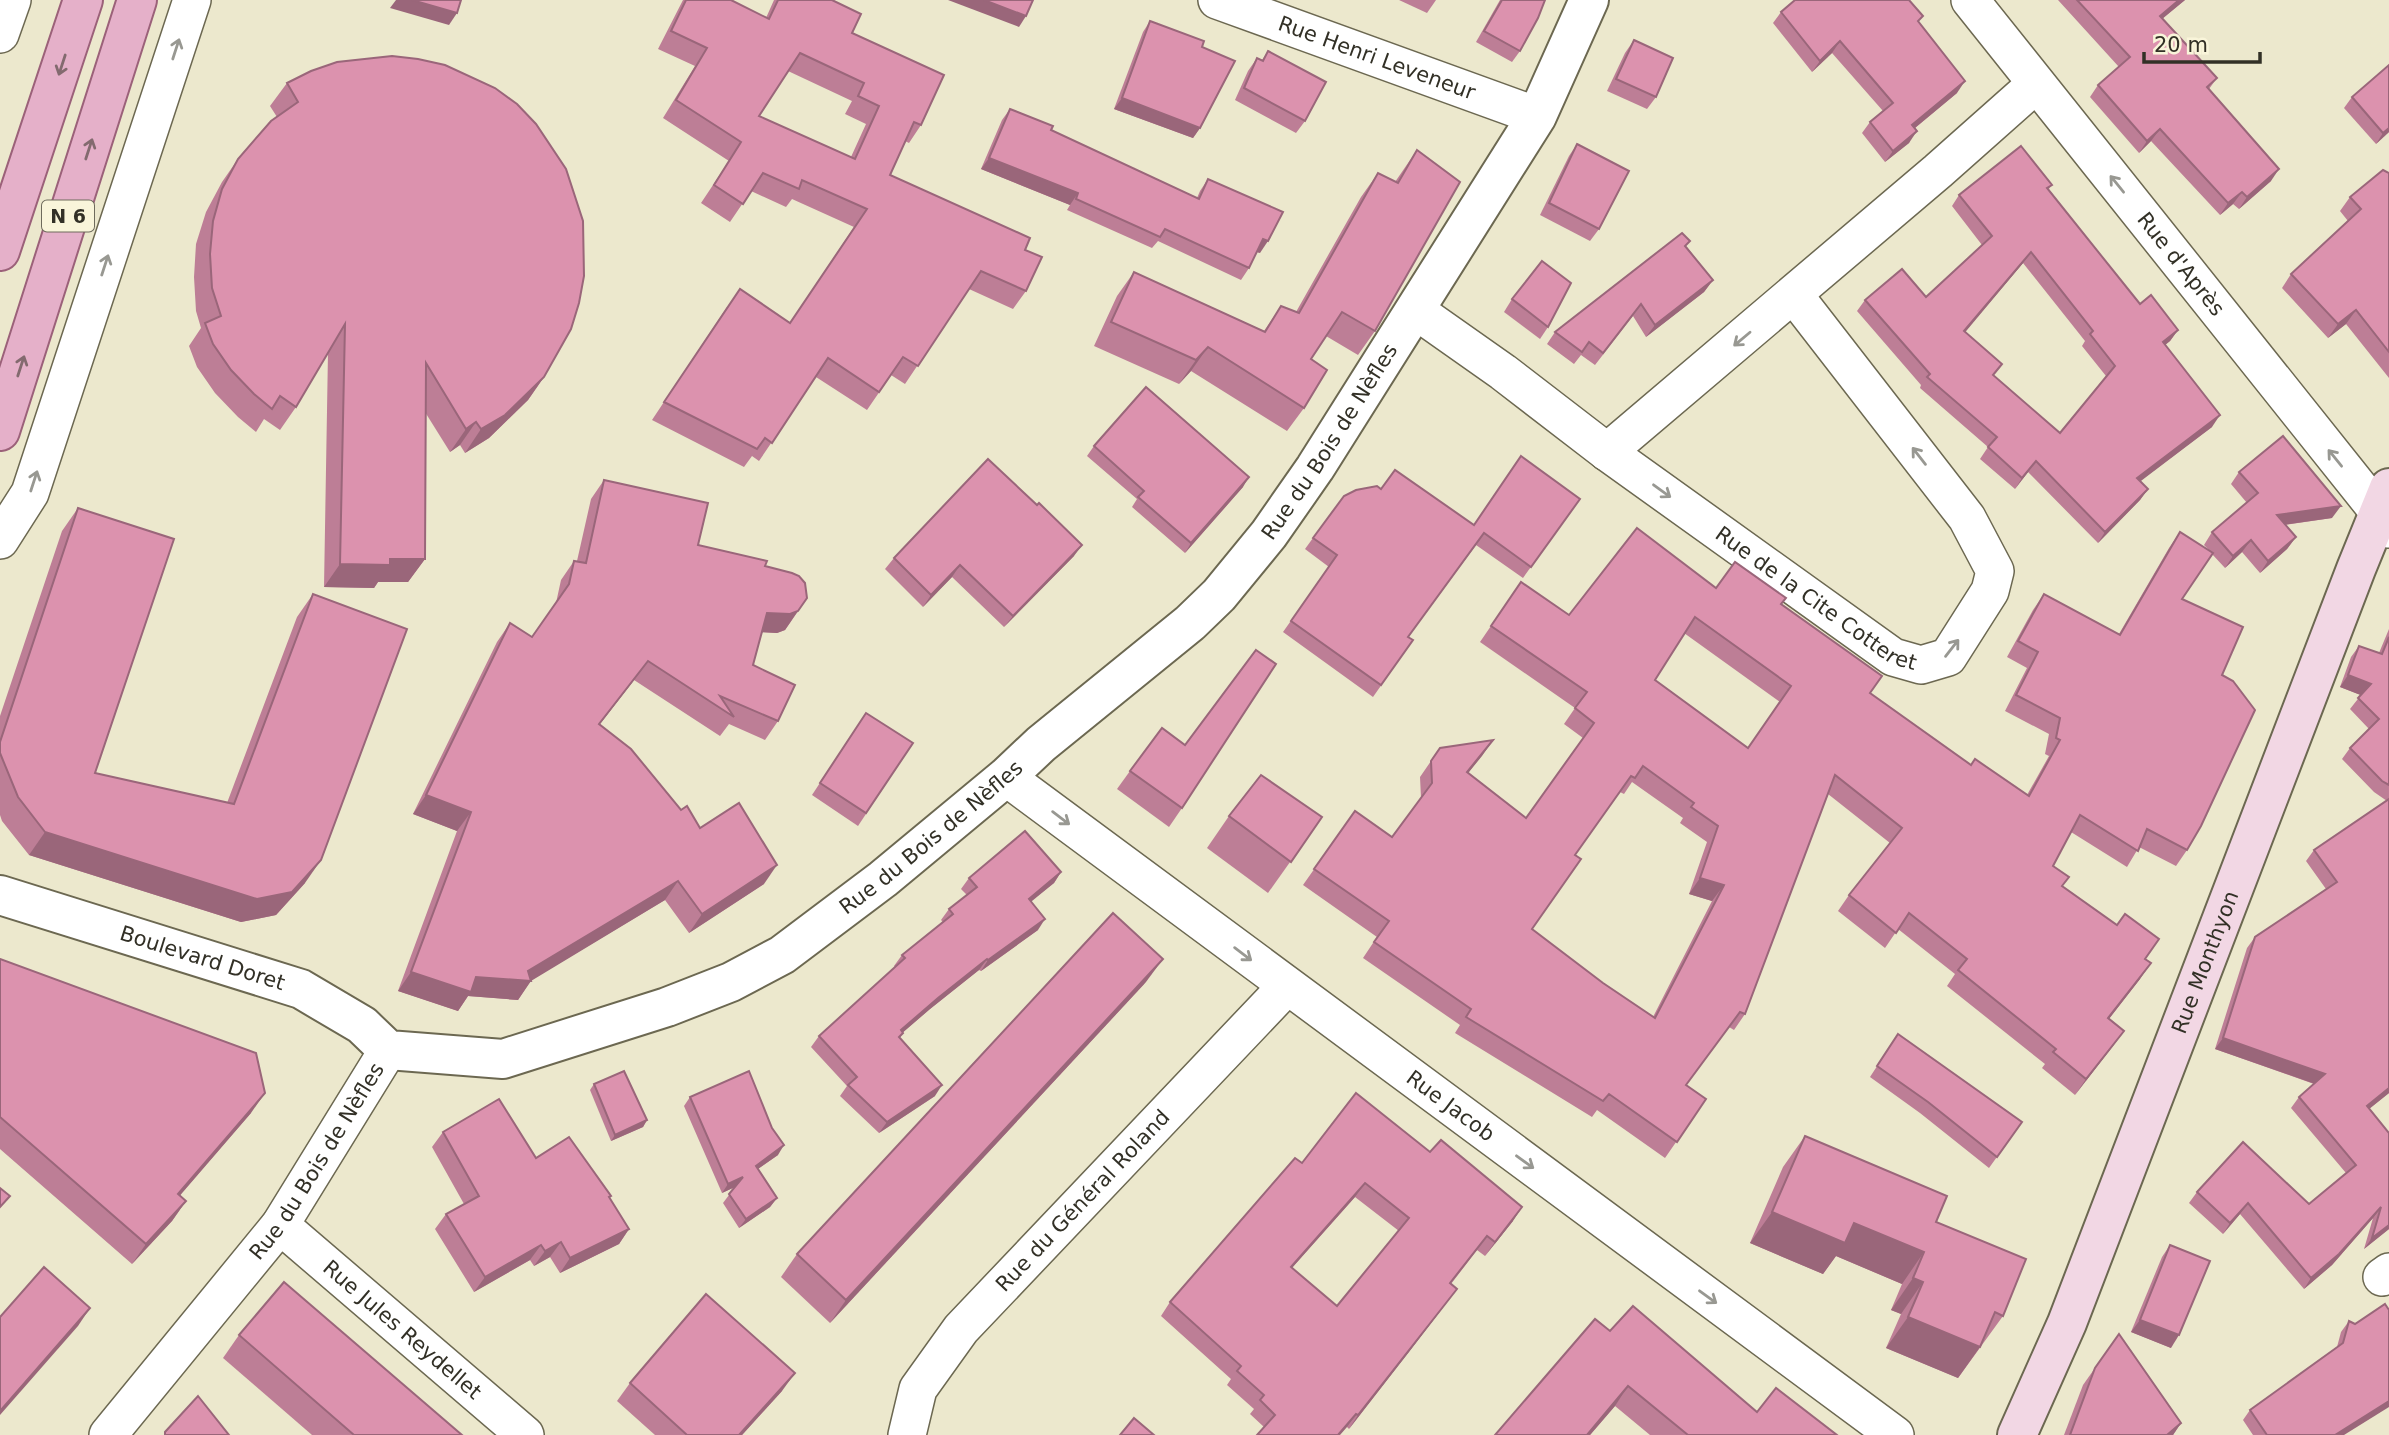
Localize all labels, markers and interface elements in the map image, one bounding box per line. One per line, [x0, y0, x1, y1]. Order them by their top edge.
street label: Rue Henri Leveneur [1275, 11, 1479, 105]
scale bar [2144, 21, 2260, 65]
text: 20 m [2154, 33, 2208, 57]
one-way arrow [170, 38, 183, 60]
one-way arrow [55, 54, 68, 76]
one-way arrow [84, 139, 97, 161]
one-way arrow [2109, 176, 2125, 194]
road number: N 6 [42, 200, 94, 232]
street label: Rue d'Après [2132, 208, 2229, 321]
one-way arrow [99, 254, 112, 276]
one-way arrow [1733, 331, 1751, 347]
street label: Rue du Bois de Nèfles [1257, 339, 1402, 544]
one-way arrow [15, 356, 28, 378]
one-way arrow [1912, 448, 1927, 466]
one-way arrow [2328, 449, 2343, 468]
one-way arrow [29, 471, 41, 493]
one-way arrow [1652, 484, 1671, 499]
street label: Rue de la Cite Cotteret [1711, 522, 1919, 675]
one-way arrow [1944, 640, 1959, 658]
street label: Rue du Bois de Nèfles [835, 756, 1028, 919]
one-way arrow [1051, 811, 1070, 825]
street label: Rue Monthyon [2167, 887, 2244, 1037]
street label: Boulevard Doret [117, 921, 288, 995]
one-way arrow [1234, 946, 1253, 961]
street label: Rue du Bois de Nèfles [245, 1059, 389, 1264]
street label: Rue Jacob [1402, 1066, 1499, 1146]
street label: Rue du Général Roland [991, 1105, 1175, 1297]
one-way arrow [1515, 1155, 1534, 1169]
street label: Rue Jules Reydellet [318, 1255, 486, 1404]
one-way arrow [1698, 1290, 1717, 1304]

